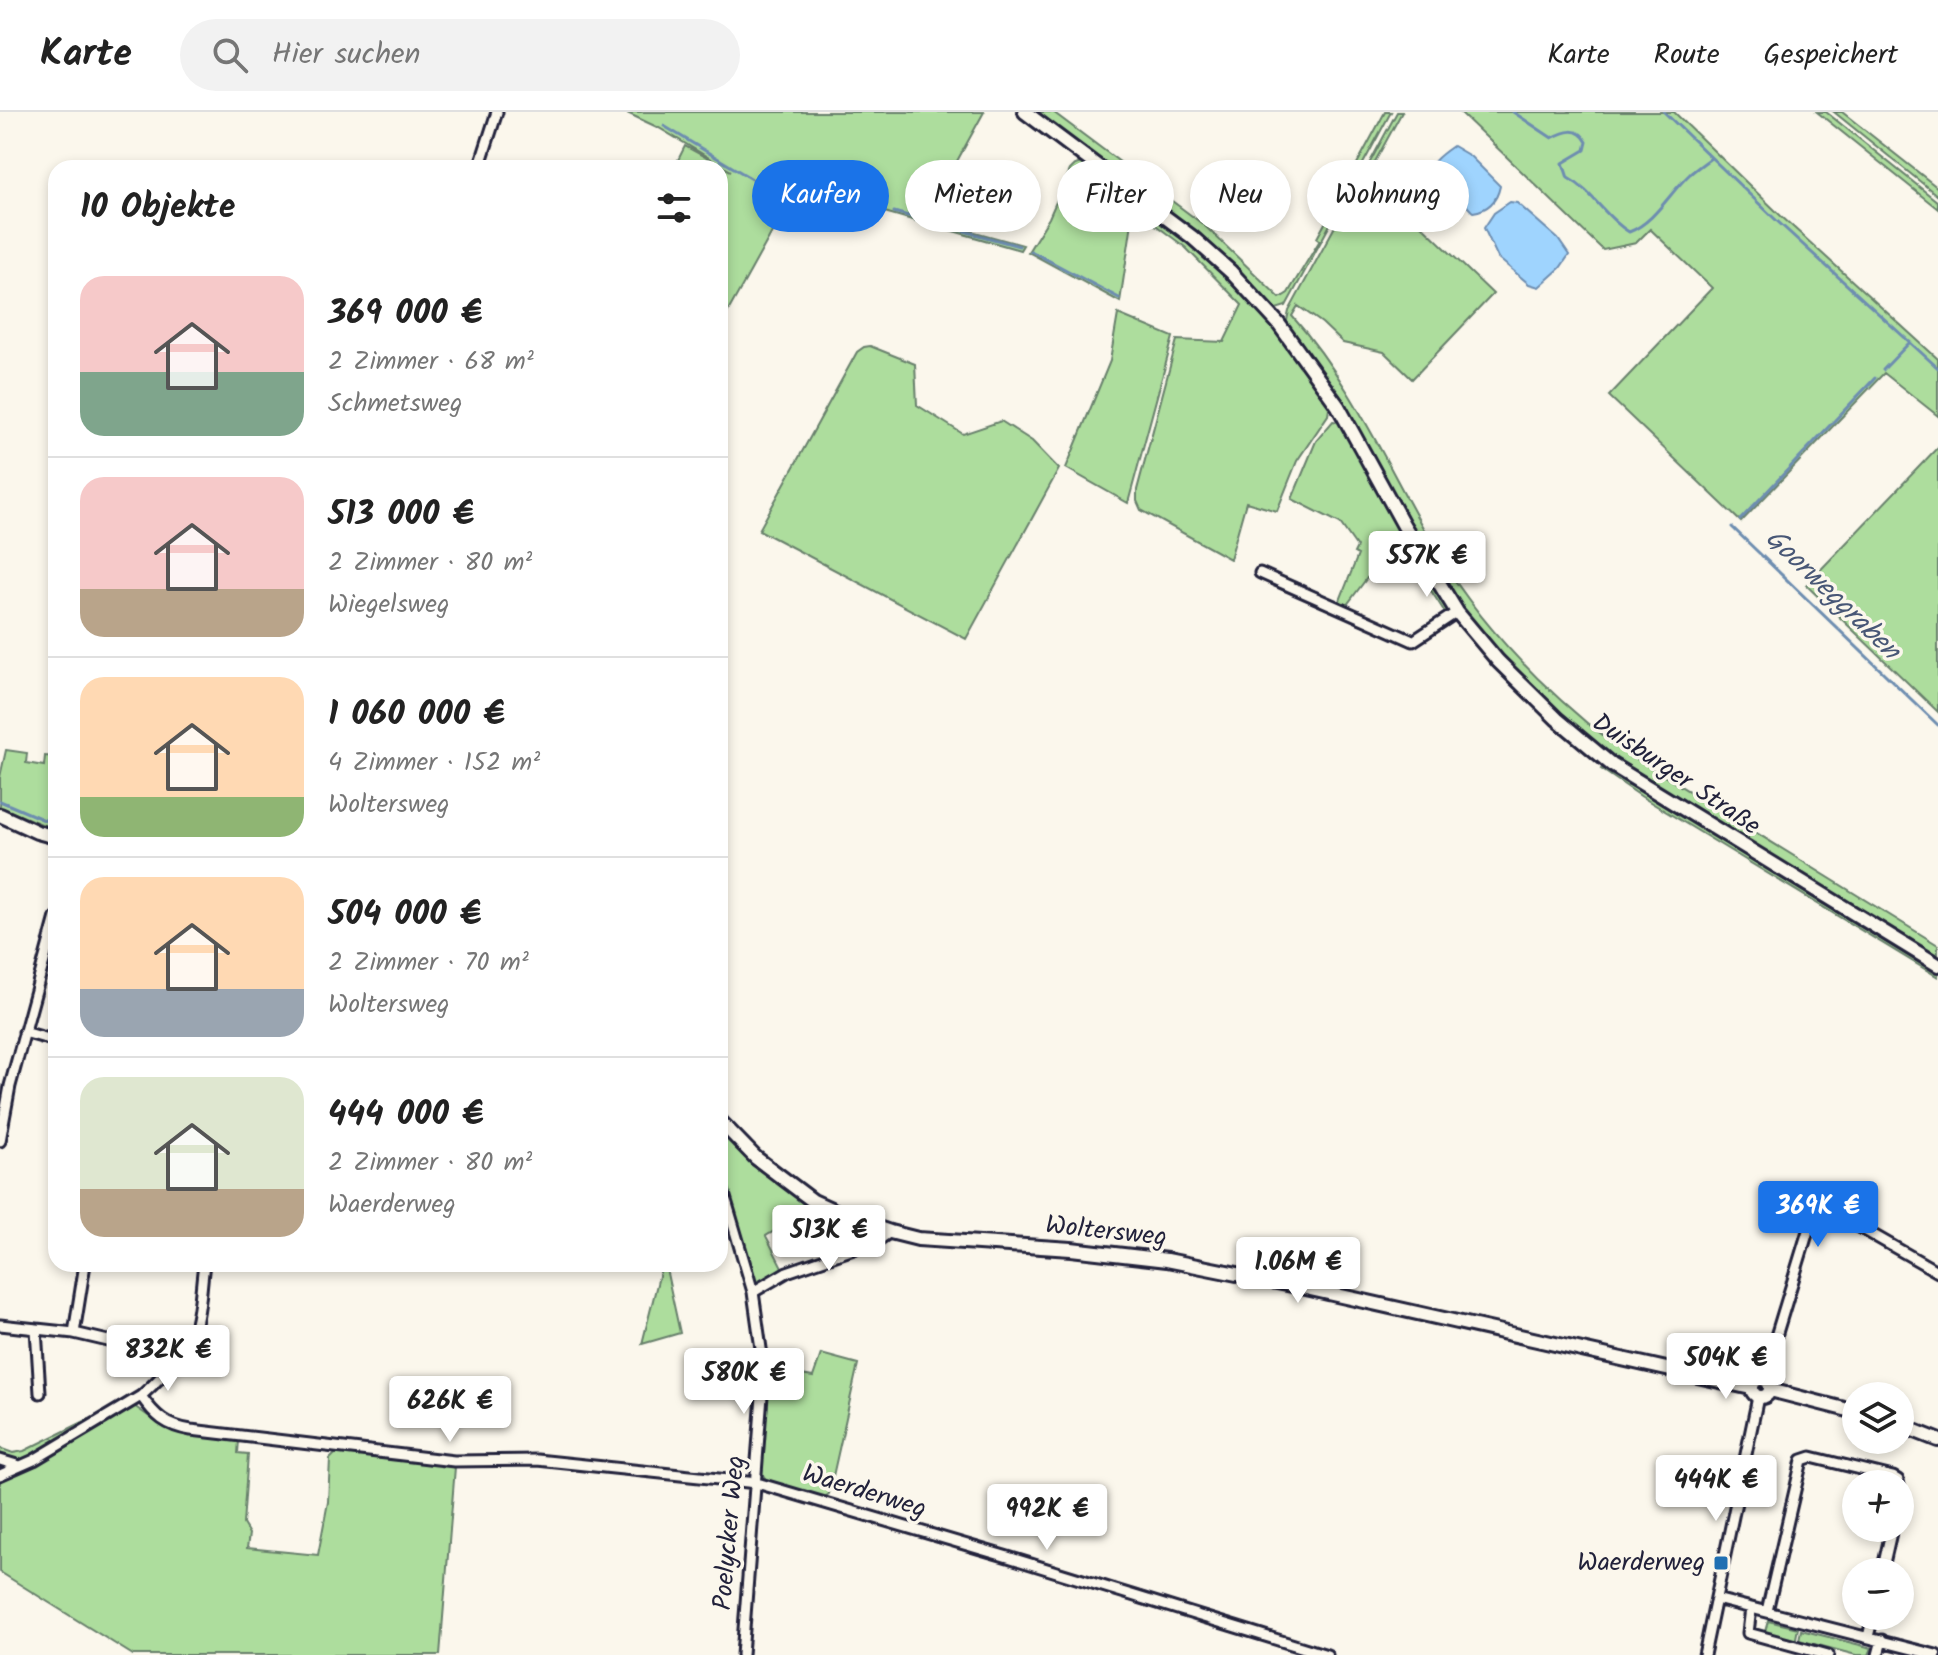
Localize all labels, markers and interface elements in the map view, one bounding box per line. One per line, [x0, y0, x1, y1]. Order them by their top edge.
search box [180, 19, 740, 91]
text: Karte [40, 25, 132, 85]
text: Hier suchen [272, 31, 421, 79]
icon: search [208, 33, 252, 77]
text: Karte [1547, 33, 1610, 78]
text: Route [1654, 33, 1720, 78]
text: Gespeichert [1764, 33, 1898, 78]
chip: Kaufen [752, 160, 889, 232]
chip: Mieten [905, 160, 1041, 232]
chip: Filter [1057, 160, 1174, 232]
chip: Neu [1190, 160, 1291, 232]
chip: Wohnung [1307, 160, 1469, 232]
text: 10 Objekte [80, 181, 235, 235]
icon: filters [652, 186, 696, 230]
text: 369 000 € [328, 287, 482, 341]
icon: home [144, 308, 240, 404]
text: 2 Zimmer · 68 m² [328, 341, 534, 383]
text: Schmetsweg [328, 383, 462, 425]
text: 513 000 € [328, 488, 474, 542]
icon: home [144, 509, 240, 605]
water label: Goorweggraben [1754, 518, 1912, 673]
pin: 557K € [1362, 531, 1492, 599]
text: 557K € [1387, 536, 1467, 578]
text: 2 Zimmer · 80 m² [328, 542, 532, 584]
text: Wiegelsweg [328, 584, 449, 626]
text: 1 060 000 € [328, 688, 505, 742]
street label: Duisburger Straße [1583, 703, 1769, 847]
icon: home [144, 709, 240, 805]
text: 4 Zimmer · 152 m² [328, 742, 540, 784]
text: Woltersweg [328, 784, 449, 826]
text: 504 000 € [328, 888, 481, 942]
icon: home [144, 909, 240, 1005]
text: 2 Zimmer · 70 m² [328, 942, 529, 984]
text: Woltersweg [328, 984, 449, 1026]
text: 444 000 € [328, 1088, 484, 1142]
icon: home [144, 1109, 240, 1205]
text: 2 Zimmer · 80 m² [328, 1142, 532, 1184]
pin: 369K € [1753, 1181, 1883, 1249]
text: Waerderweg [328, 1184, 456, 1226]
text: 369K € [1776, 1186, 1860, 1228]
pin: 513K € [764, 1205, 894, 1273]
street label: Woltersweg [1043, 1205, 1169, 1259]
text: 513K € [790, 1210, 868, 1252]
pin: 1.06M € [1224, 1237, 1372, 1305]
text: 1.06M € [1254, 1242, 1342, 1284]
pin: 832K € [103, 1325, 233, 1393]
text: 832K € [125, 1330, 211, 1372]
pin: 504K € [1661, 1333, 1791, 1401]
text: 504K € [1685, 1338, 1767, 1380]
pin: 580K € [679, 1348, 809, 1416]
text: 580K € [702, 1353, 786, 1395]
pin: 626K € [385, 1376, 515, 1444]
text: 626K € [407, 1381, 493, 1423]
map controls [1842, 1382, 1914, 1630]
button: layers [1842, 1382, 1914, 1454]
street label: Waerderweg [797, 1453, 931, 1531]
street label: Poelycker Weg [702, 1454, 758, 1612]
pin: 444K € [1651, 1455, 1781, 1523]
text: 444K € [1674, 1460, 1758, 1502]
button: + [1842, 1470, 1914, 1542]
pin: 992K € [982, 1484, 1112, 1552]
text: 992K € [1005, 1489, 1089, 1531]
place label: Waerderweg [1577, 1542, 1705, 1584]
marker: Waerderweg [1712, 1554, 1730, 1572]
button: − [1842, 1558, 1914, 1630]

